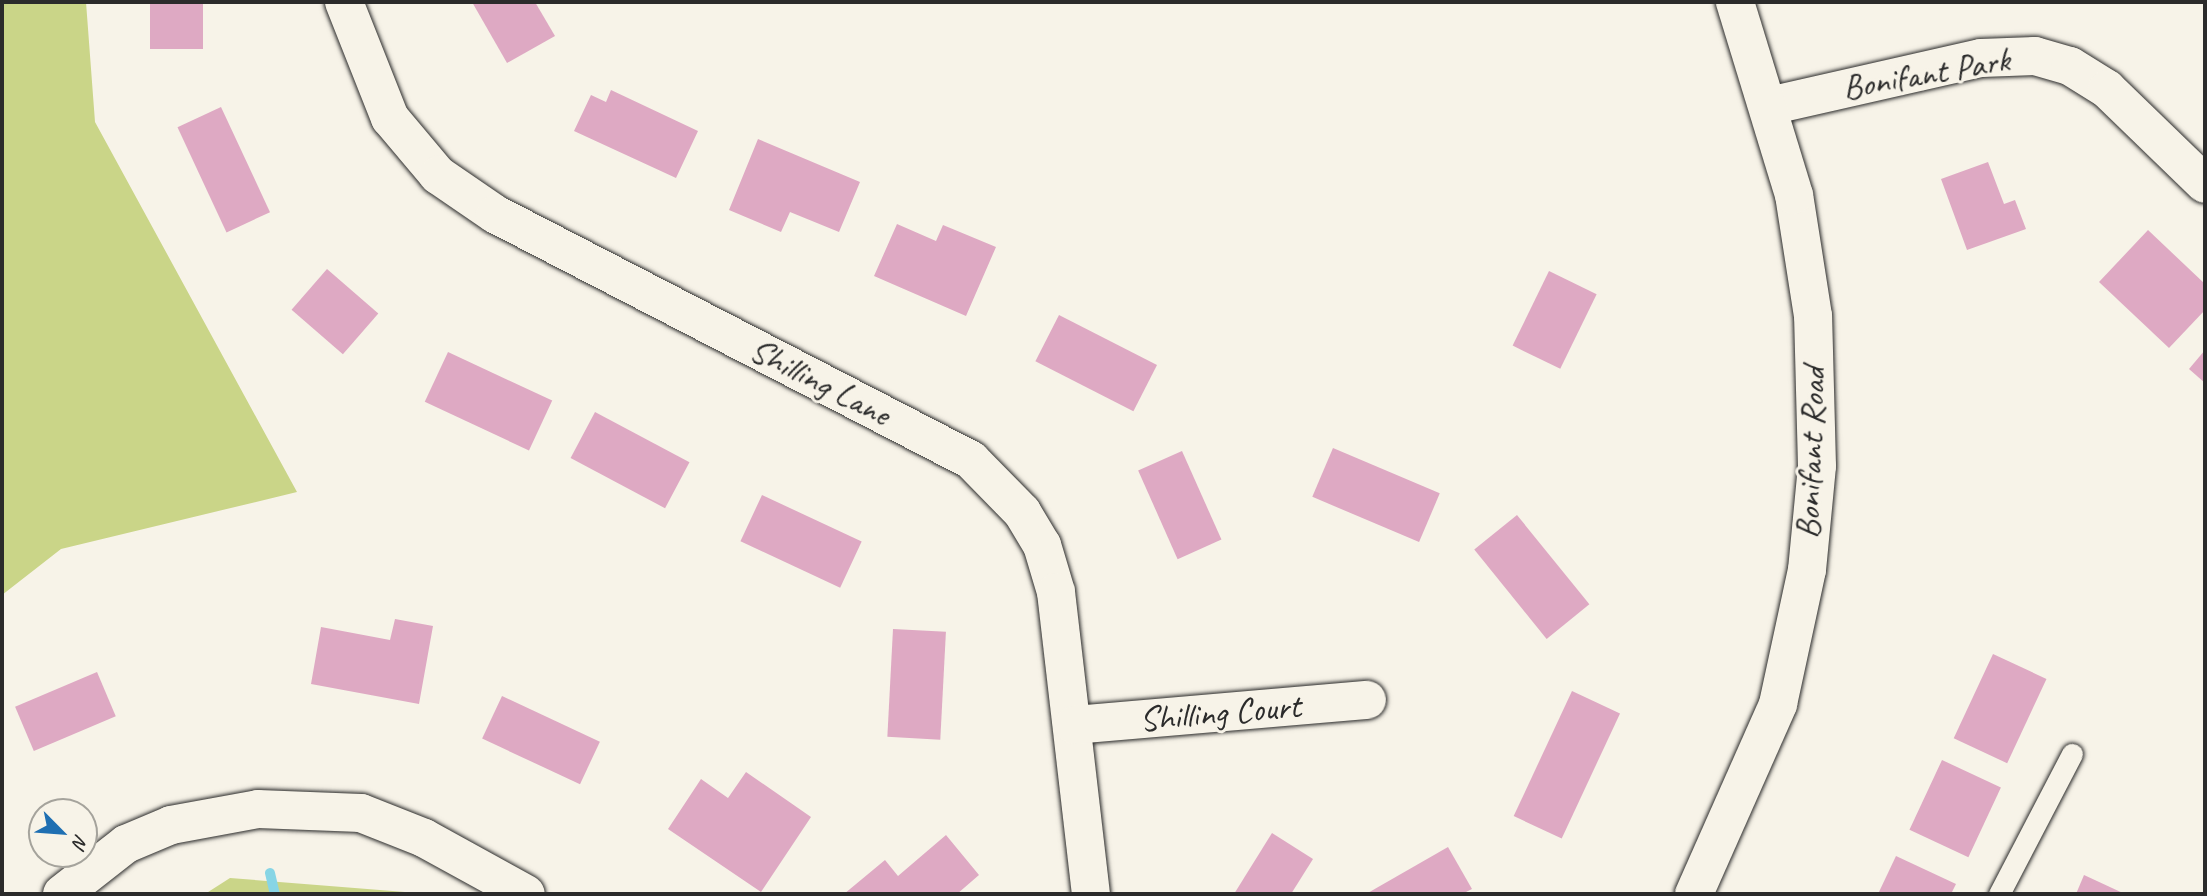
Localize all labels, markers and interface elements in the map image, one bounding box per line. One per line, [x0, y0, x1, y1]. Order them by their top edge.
street label: Bonifant Park [1839, 39, 2013, 109]
street label: Shilling Lane [742, 329, 898, 435]
street label: Bonifant Road [1787, 366, 1835, 540]
street label: Shilling Court [1138, 685, 1302, 741]
north arrow [28, 798, 98, 868]
text: N [67, 831, 94, 851]

